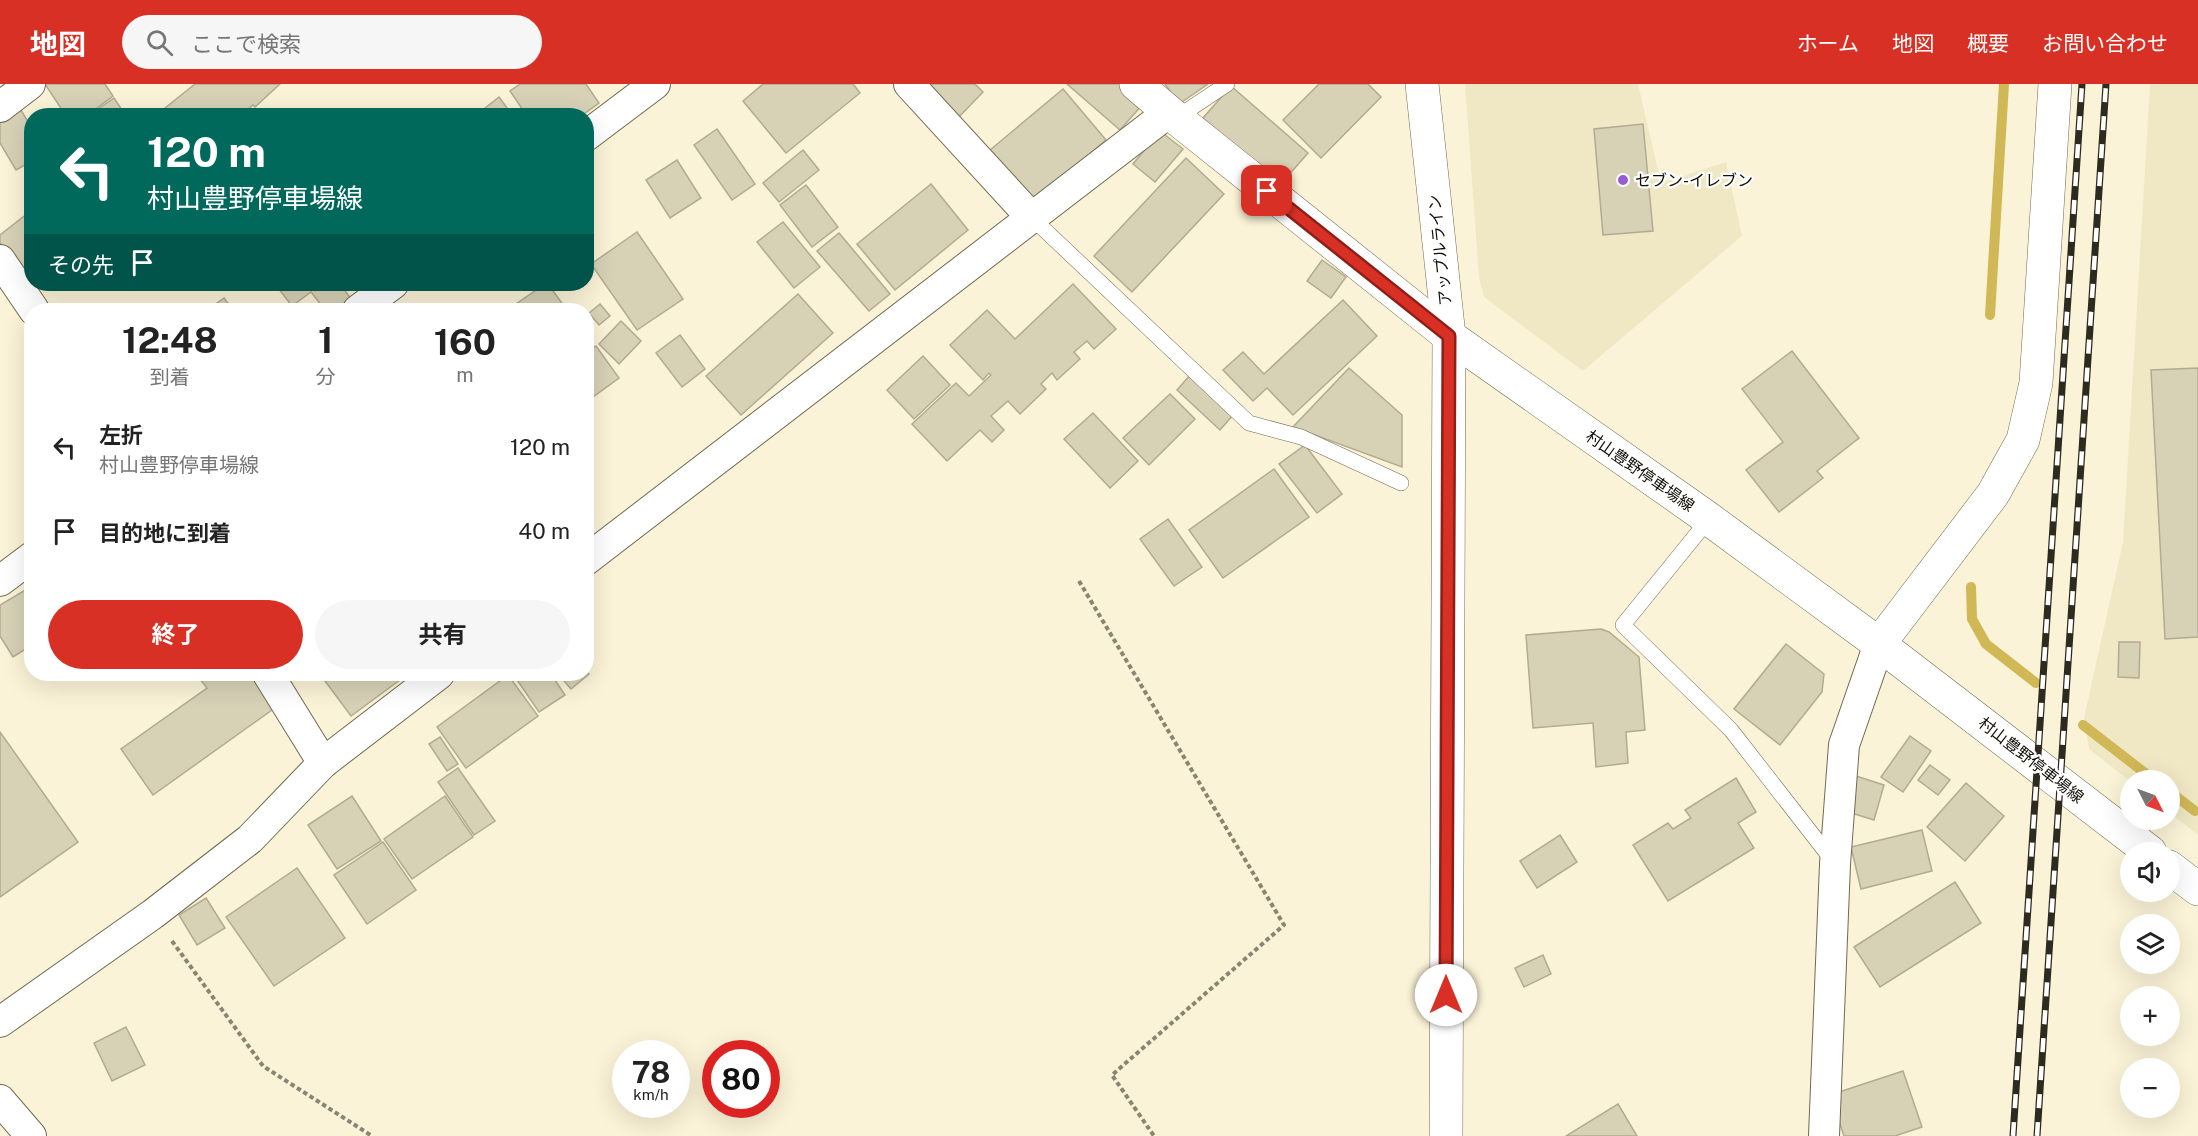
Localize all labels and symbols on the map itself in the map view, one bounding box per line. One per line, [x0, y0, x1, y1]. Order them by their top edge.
pin [1241, 165, 1292, 216]
place label: セブン-イレブン [1635, 171, 1753, 190]
marker: セブン-イレブン [1616, 173, 1630, 187]
street label: アップルライン [1425, 193, 1455, 307]
street label: 村山豊野停車場線 [1582, 427, 1698, 515]
street label: 村山豊野停車場線 [1975, 713, 2087, 807]
north arrow [2120, 770, 2180, 830]
position arrow [1414, 963, 1478, 1027]
speed limit sign: 80 [702, 1040, 780, 1118]

